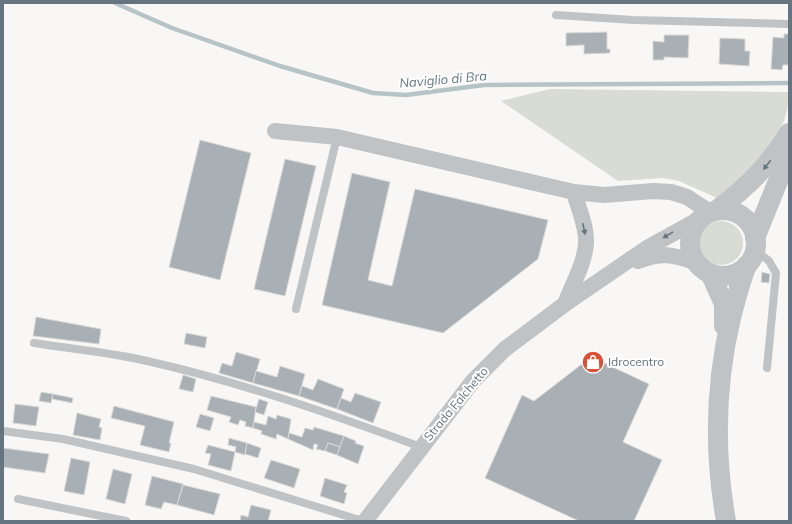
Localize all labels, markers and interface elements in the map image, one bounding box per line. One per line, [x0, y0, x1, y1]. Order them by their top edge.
water label: Naviglio di Bra [399, 67, 488, 91]
one-way arrow [762, 160, 771, 171]
one-way arrow [582, 223, 588, 235]
one-way arrow [662, 231, 674, 238]
shop icon: Idrocentro [580, 349, 606, 375]
place label: Idrocentro [608, 354, 664, 369]
street label: Strada Falchetto [420, 364, 491, 444]

